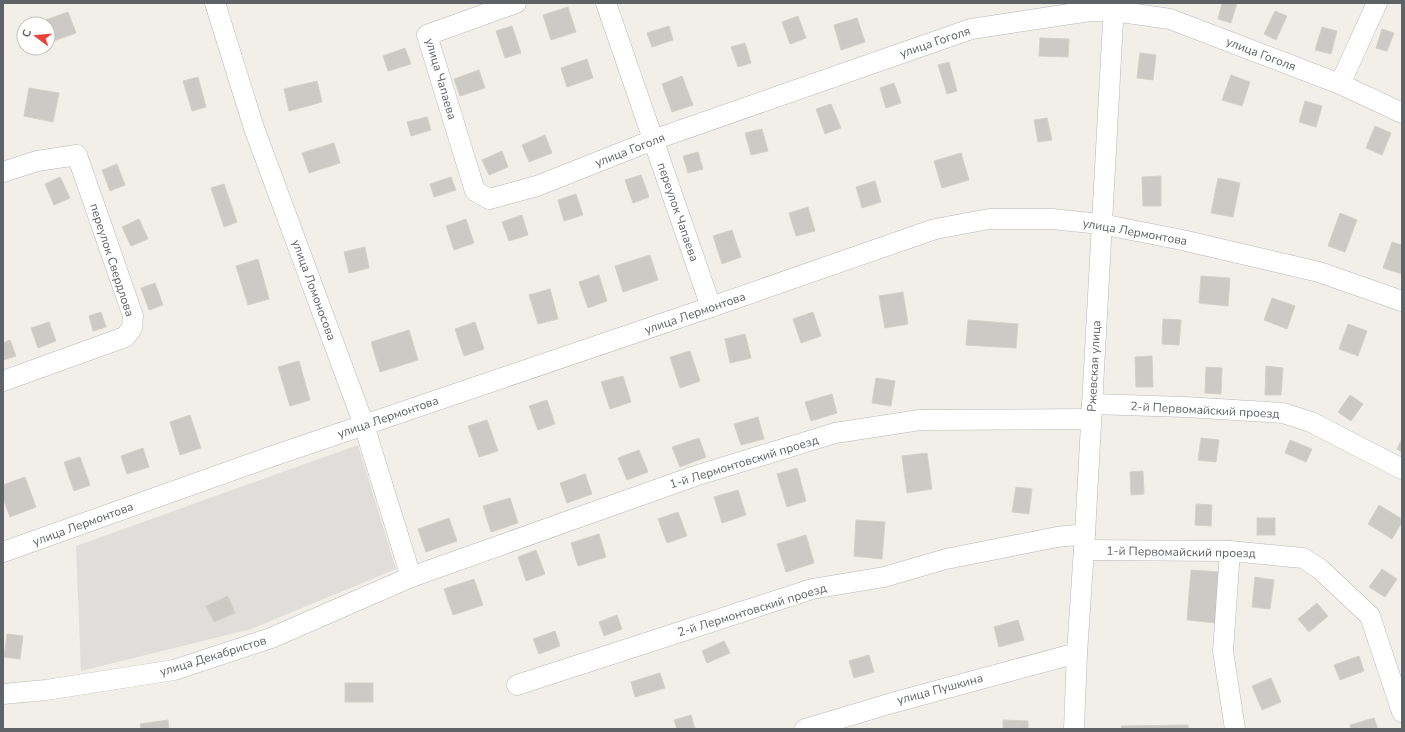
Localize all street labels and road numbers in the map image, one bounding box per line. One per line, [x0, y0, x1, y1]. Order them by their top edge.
street label: улица Гоголя [898, 22, 972, 62]
street label: улица Гоголя [1224, 33, 1298, 75]
street label: улица Чапаева [422, 36, 460, 122]
street label: улица Гоголя [593, 129, 667, 171]
street label: переулок Чапаева [654, 160, 702, 264]
street label: переулок Свердлова [86, 201, 138, 319]
street label: улица Лермонтова [1081, 215, 1189, 249]
street label: улица Ломоносова [288, 237, 340, 343]
street label: улица Лермонтова [642, 288, 748, 338]
street label: Ржевская улица [1084, 320, 1104, 412]
street label: улица Лермонтова [335, 392, 441, 442]
street label: 2-й Первомайский проезд [1130, 398, 1280, 422]
street label: 1-й Лермонтовский проезд [668, 432, 820, 492]
street label: улица Лермонтова [30, 498, 136, 550]
street label: 1-й Первомайский проезд [1106, 543, 1256, 561]
street label: 2-й Лермонтовский проезд [676, 580, 828, 640]
street label: улица Декабристов [158, 632, 269, 680]
street label: улица Пушкина [895, 670, 985, 708]

